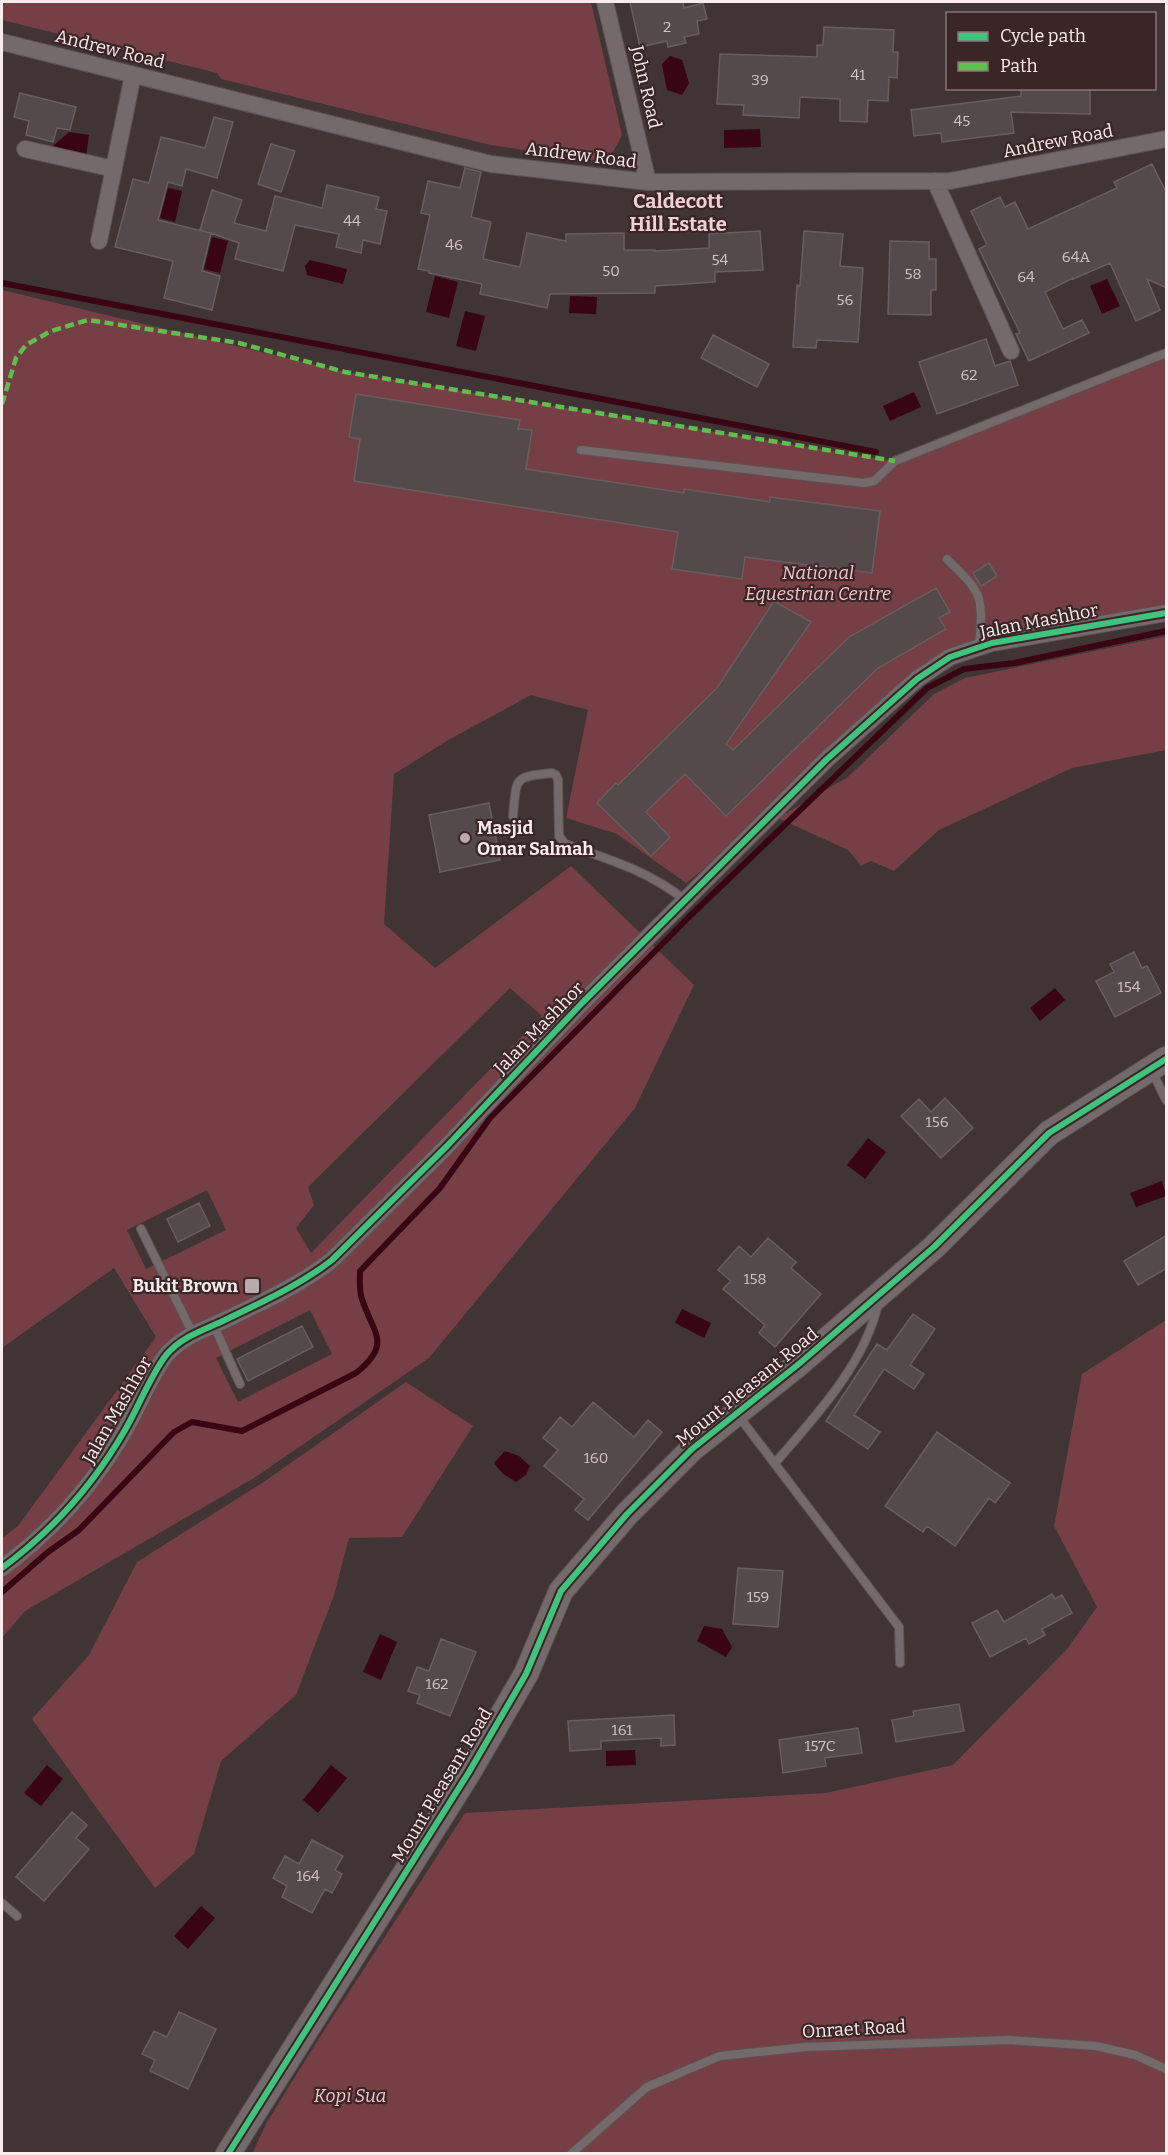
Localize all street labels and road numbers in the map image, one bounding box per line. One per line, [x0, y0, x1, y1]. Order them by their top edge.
street label: Andrew Road [53, 25, 167, 73]
street label: John Road [626, 42, 666, 131]
street label: Andrew Road [1001, 119, 1115, 162]
street label: Andrew Road [524, 137, 638, 173]
street label: Jalan Mashhor [977, 599, 1100, 643]
street label: Jalan Mashhor [489, 977, 589, 1080]
street label: Mount Pleasant Road [672, 1323, 823, 1451]
street label: Jalan Mashhor [77, 1352, 157, 1468]
street label: Mount Pleasant Road [387, 1703, 497, 1866]
street label: Onraet Road [801, 2015, 907, 2043]

